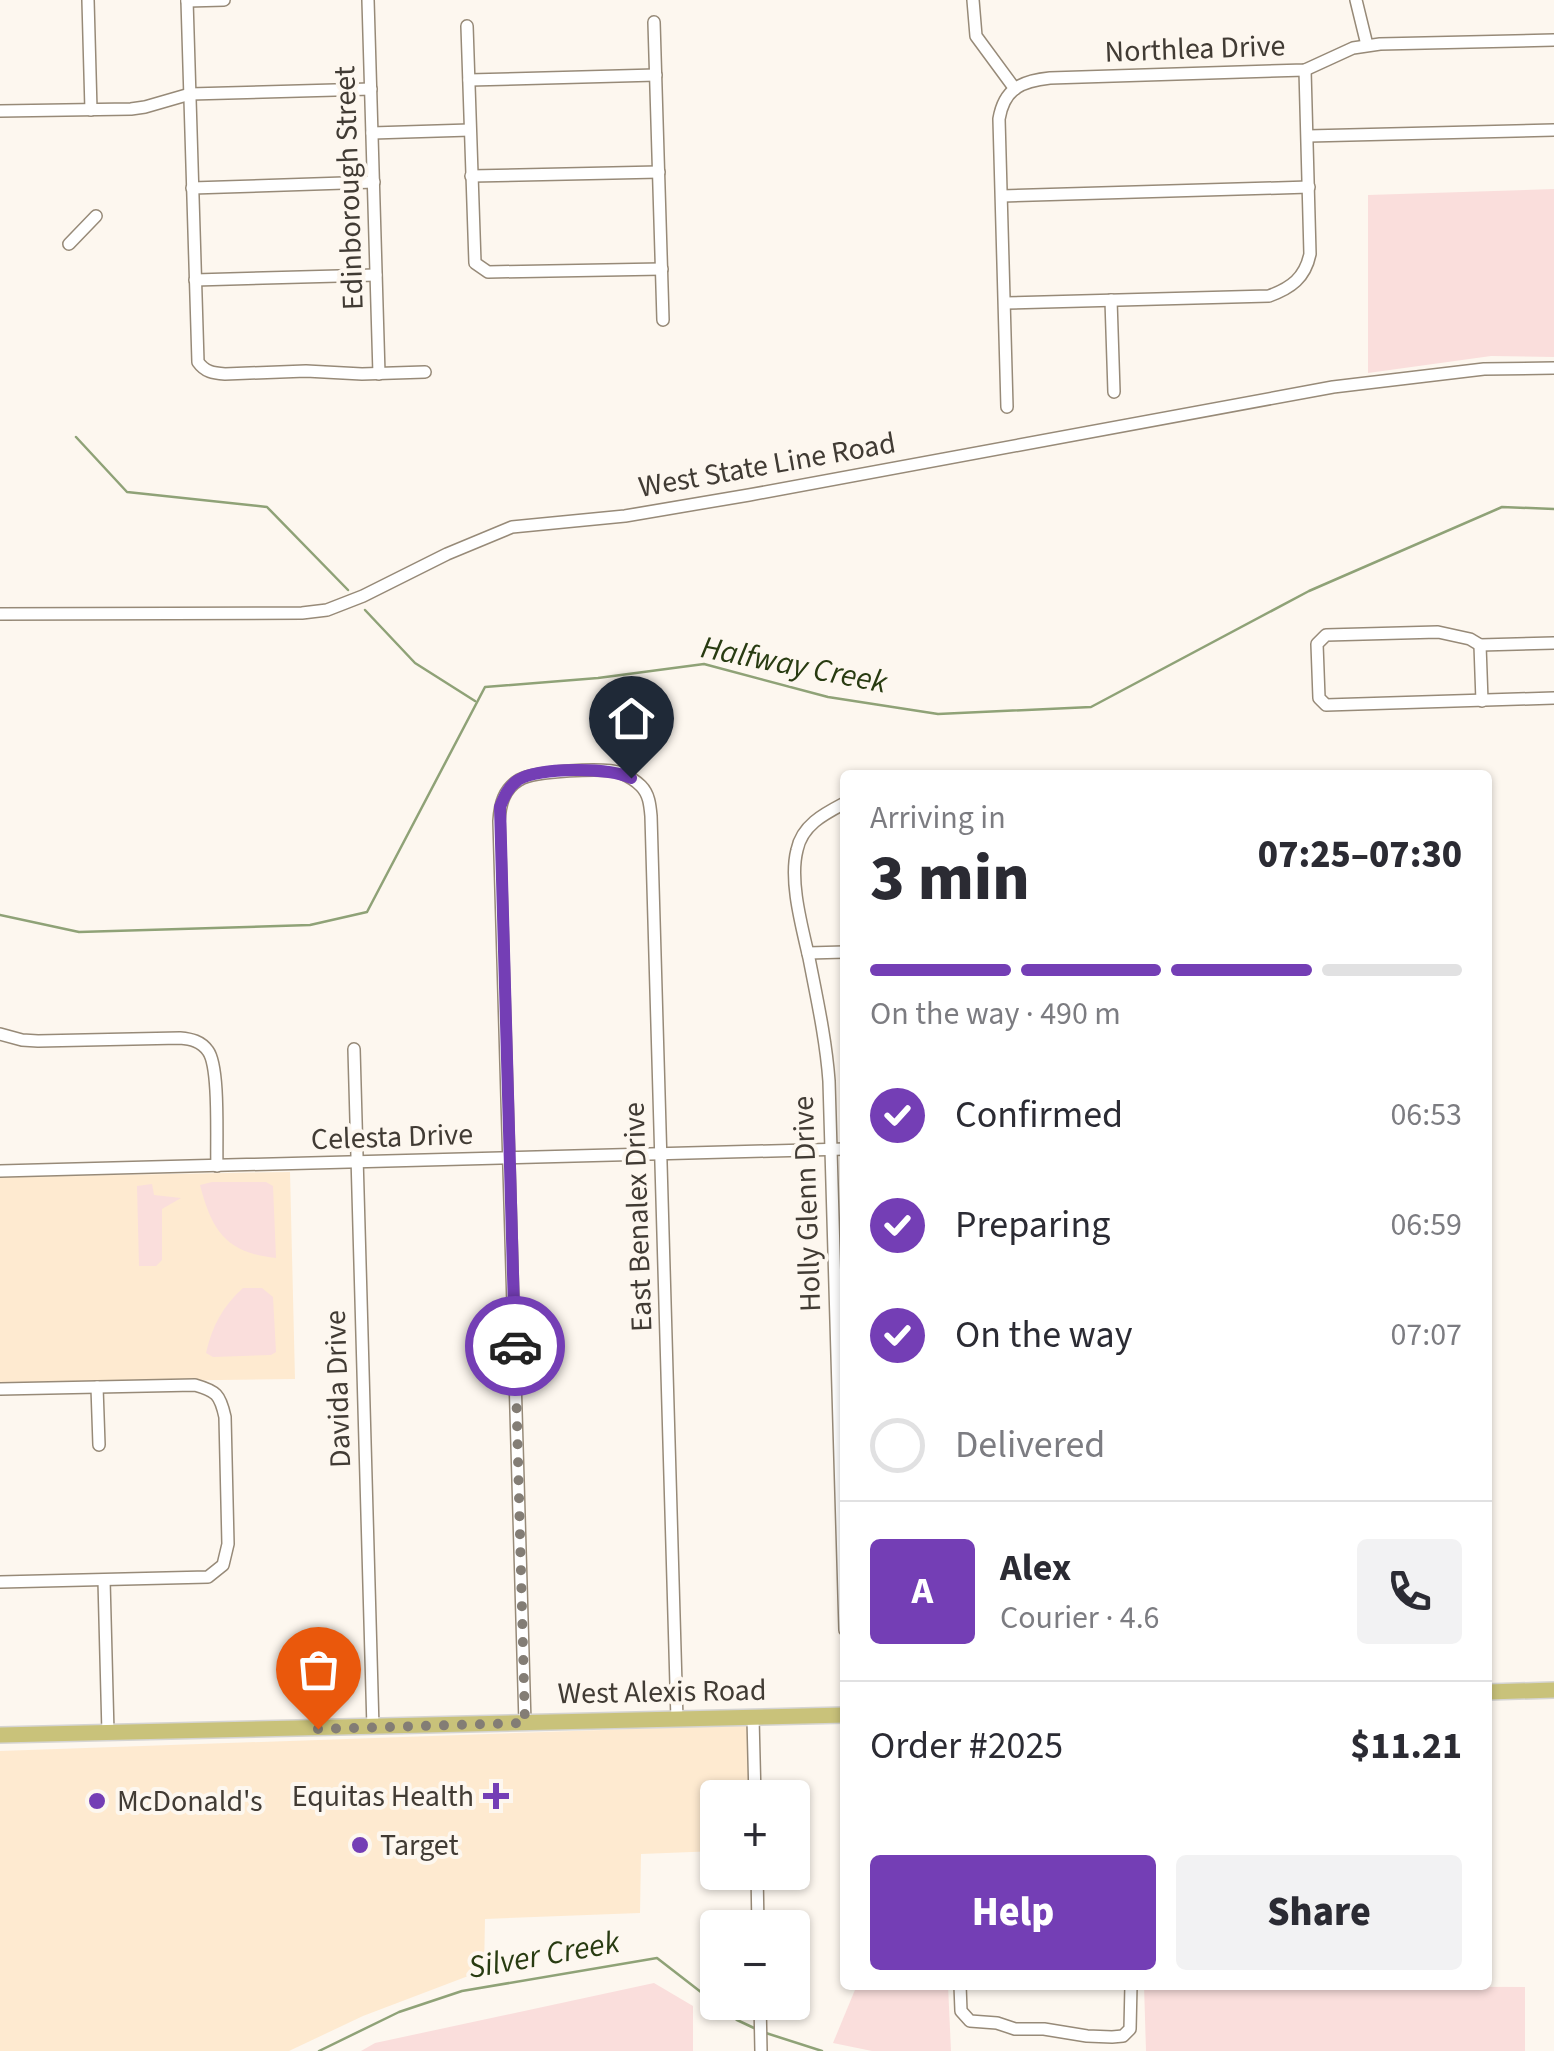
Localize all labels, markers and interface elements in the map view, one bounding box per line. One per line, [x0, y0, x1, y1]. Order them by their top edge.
street label: Northlea Drive [1104, 24, 1286, 74]
street label: Edinborough Street [323, 65, 375, 311]
street label: West State Line Road [635, 421, 899, 509]
water label: Halfway Creek [697, 624, 892, 706]
pin [589, 676, 674, 779]
icon: home [604, 691, 659, 746]
text: Arriving in [870, 795, 1006, 841]
text: 07:25–07:30 [1258, 828, 1462, 882]
text: 3 min [870, 832, 1030, 925]
text: On the way · 490 m [870, 991, 1121, 1037]
icon: check [870, 1088, 925, 1143]
text: Confirmed [955, 1088, 1123, 1142]
text: 06:53 [1390, 1092, 1462, 1138]
street label: Holly Glenn Drive [782, 1095, 832, 1313]
street label: East Benalex Drive [613, 1101, 663, 1333]
street label: Celesta Drive [310, 1113, 474, 1161]
icon: check [870, 1198, 925, 1253]
text: Preparing [955, 1198, 1110, 1252]
text: 06:59 [1390, 1202, 1462, 1248]
courier [465, 1296, 565, 1396]
icon: check [870, 1308, 925, 1363]
text: On the way [955, 1308, 1132, 1362]
street label: Davida Drive [314, 1309, 362, 1469]
text: 07:07 [1390, 1312, 1462, 1358]
icon: car [488, 1319, 543, 1374]
text: Delivered [955, 1418, 1105, 1472]
button: phone [1357, 1539, 1462, 1644]
text: Alex [1000, 1541, 1071, 1595]
text: A [912, 1564, 933, 1618]
text: Courier · 4.6 [1000, 1595, 1160, 1641]
pin [276, 1627, 361, 1730]
icon: bag [291, 1642, 346, 1697]
street label: West Alexis Road [557, 1669, 767, 1715]
text: Order #2025 [870, 1719, 1063, 1773]
text: $11.21 [1350, 1719, 1462, 1773]
place label: Equitas Health [292, 1775, 474, 1818]
place label: McDonald's [117, 1780, 262, 1823]
map controls [700, 1780, 810, 2020]
button: + [700, 1780, 810, 1890]
marker: Equitas Health [483, 1783, 509, 1809]
marker: McDonald's [86, 1790, 108, 1812]
place label: Target [380, 1824, 459, 1867]
marker: Target [349, 1834, 371, 1856]
button: Help [870, 1855, 1156, 1970]
button: Share [1176, 1855, 1462, 1970]
button: − [700, 1910, 810, 2020]
water label: Silver Creek [465, 1919, 624, 1991]

